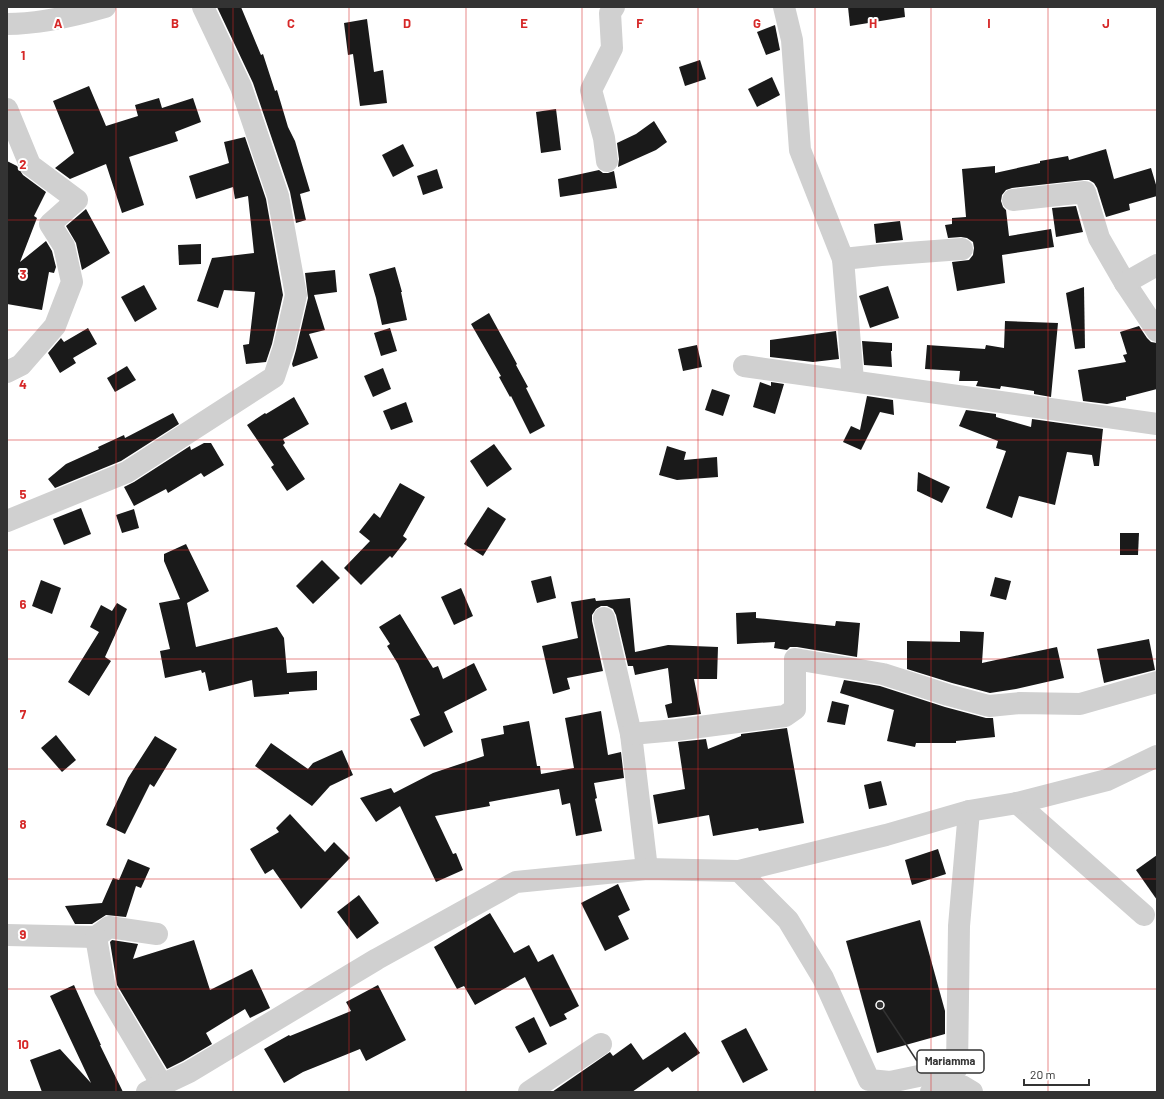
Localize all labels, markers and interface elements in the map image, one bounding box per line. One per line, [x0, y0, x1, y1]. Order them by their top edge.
text: A [54, 15, 63, 31]
text: B [171, 15, 179, 31]
text: C [287, 15, 295, 31]
text: D [403, 15, 411, 31]
text: E [520, 15, 528, 31]
text: F [636, 15, 644, 31]
text: G [753, 15, 761, 31]
text: H [869, 15, 877, 31]
text: I [987, 15, 991, 31]
text: J [1102, 15, 1110, 31]
text: 1 [21, 47, 25, 63]
text: 2 [19, 156, 27, 172]
text: 3 [19, 266, 27, 282]
text: 4 [19, 376, 27, 392]
text: 5 [19, 486, 27, 502]
text: 6 [20, 596, 27, 612]
text: 7 [20, 706, 27, 722]
text: 8 [19, 816, 27, 832]
text: 9 [20, 926, 27, 942]
text: 10 [17, 1036, 29, 1052]
callout: Mariamma [917, 1050, 984, 1073]
text: Mariamma [925, 1054, 976, 1067]
scale bar [1024, 1061, 1089, 1087]
text: 20 m [1030, 1067, 1056, 1081]

